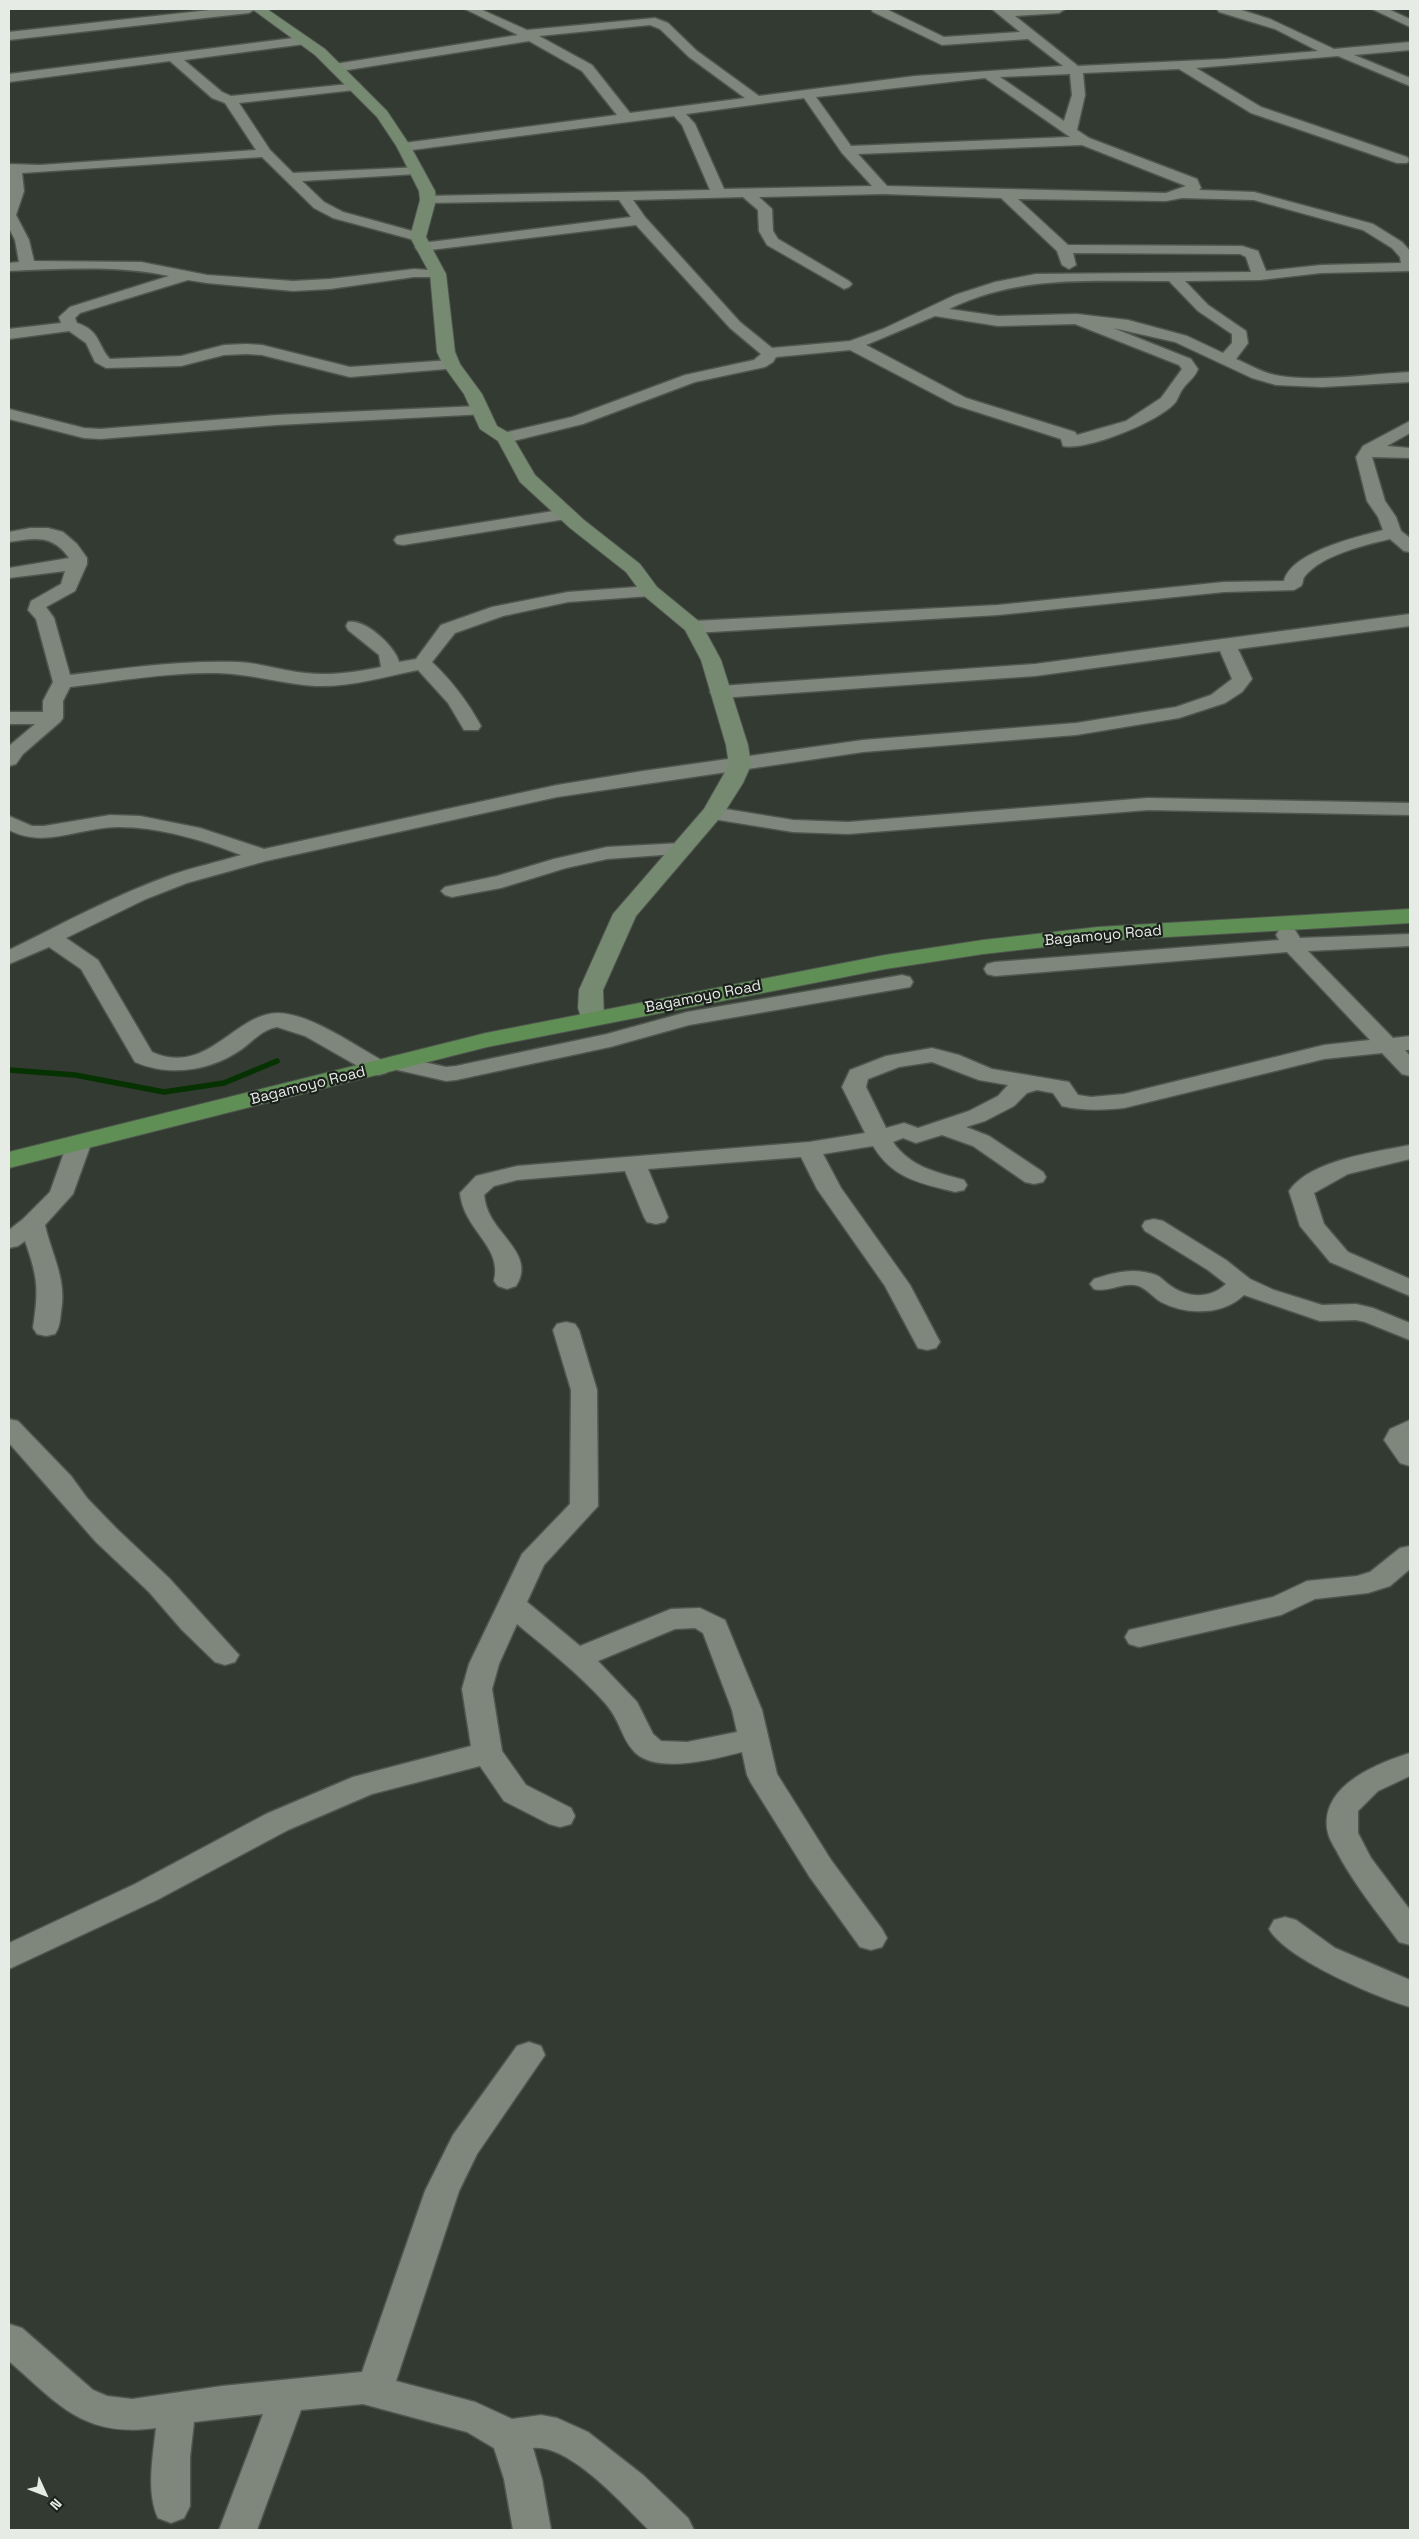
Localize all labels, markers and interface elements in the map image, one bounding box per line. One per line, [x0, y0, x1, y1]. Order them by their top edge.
street label: Bagamoyo Road [1043, 922, 1163, 950]
street label: Bagamoyo Road [643, 977, 763, 1017]
street label: Bagamoyo Road [249, 1063, 367, 1109]
north arrow [20, 2469, 70, 2519]
text: N [46, 2495, 66, 2514]

